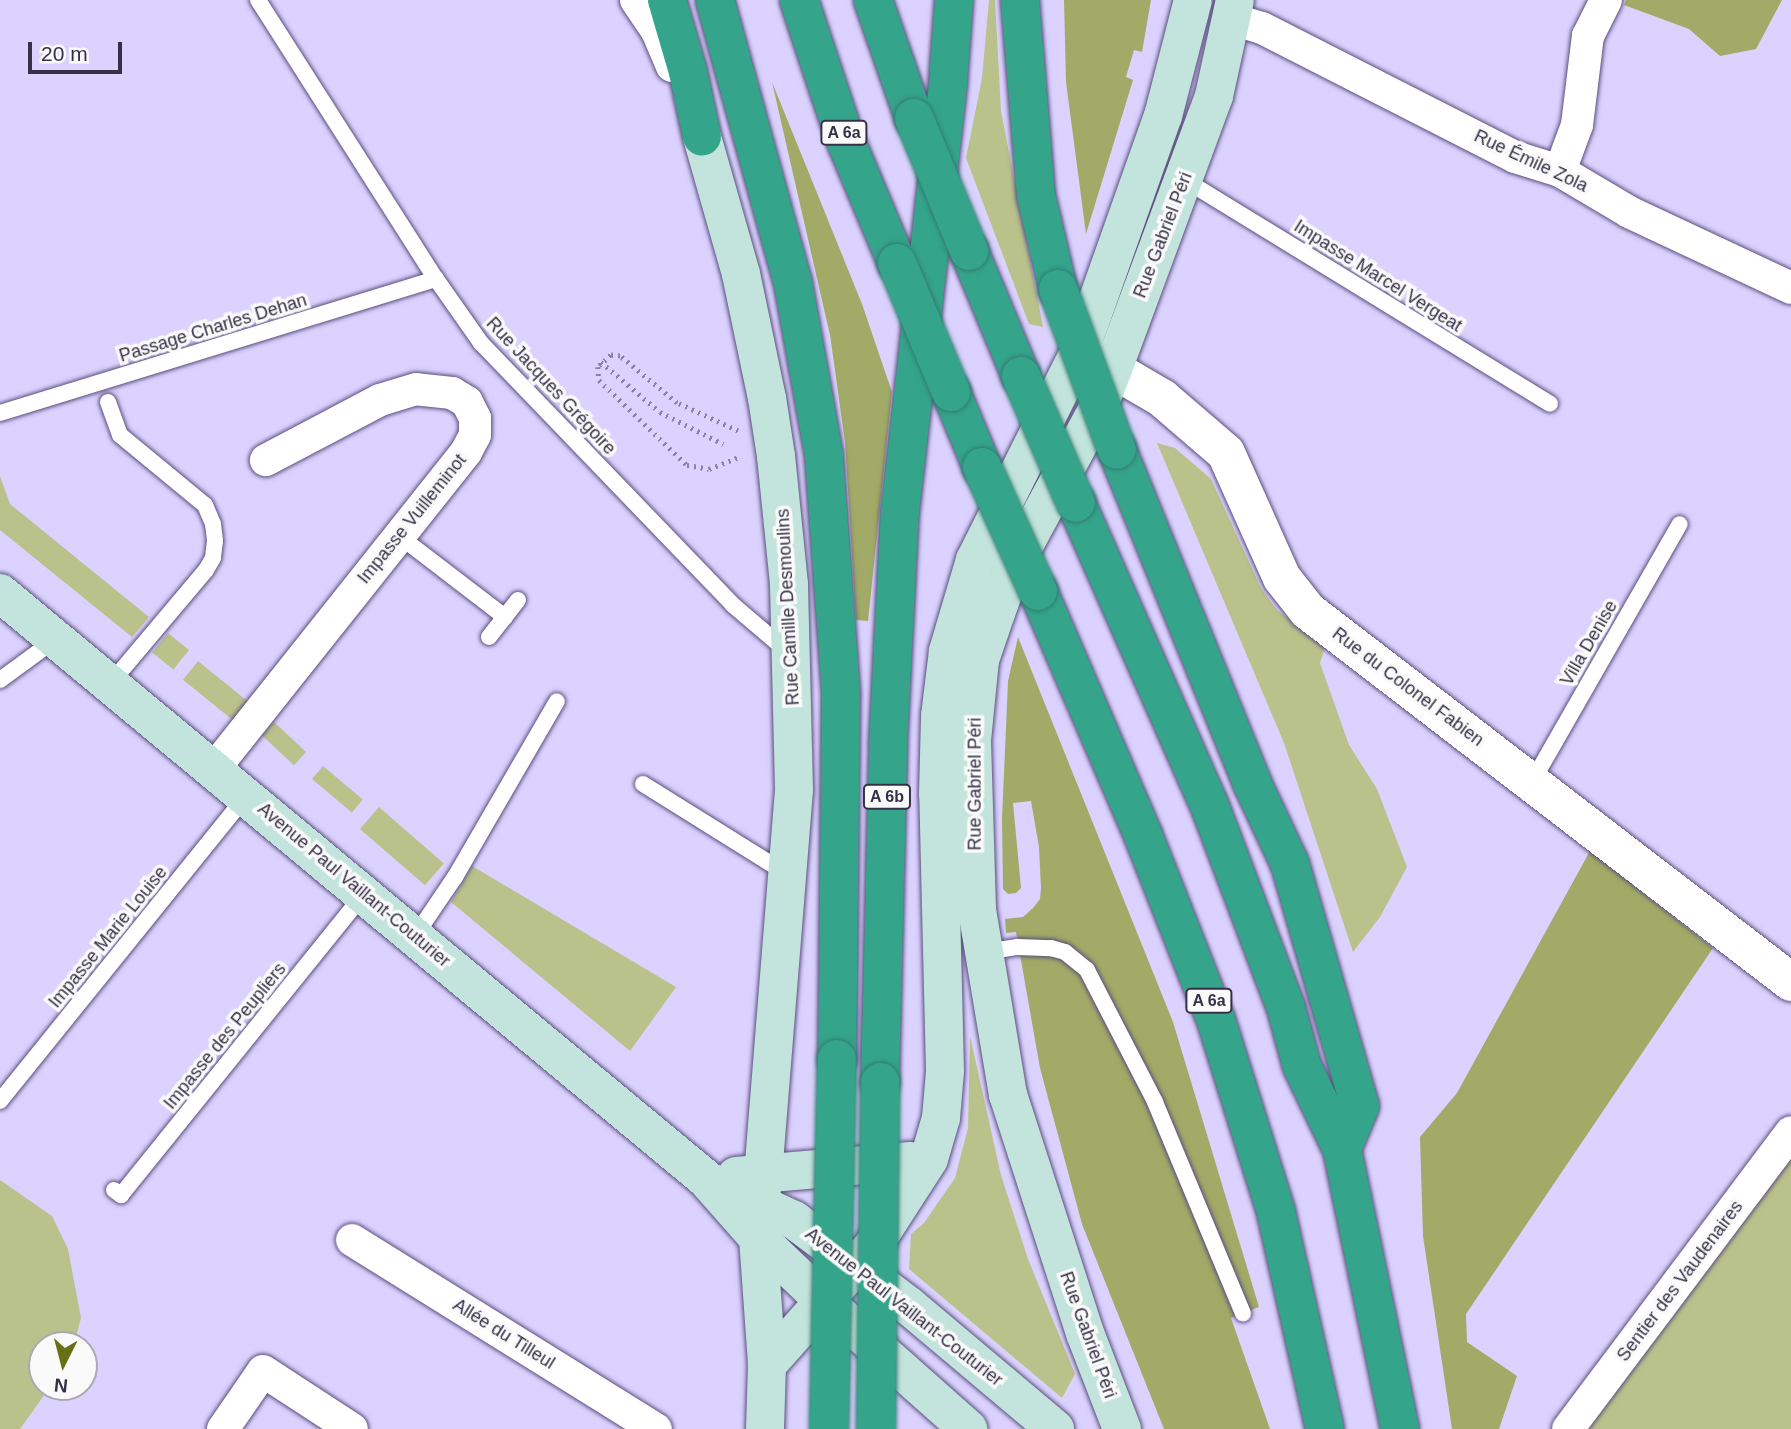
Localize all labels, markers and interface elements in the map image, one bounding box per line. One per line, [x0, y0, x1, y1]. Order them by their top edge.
scale bar [32, 28, 126, 72]
text: 20 m [41, 42, 88, 65]
road number: A 6a [820, 120, 868, 146]
street label: Rue Émile Zola [1471, 125, 1591, 197]
street label: Rue Gabriel Péri [1129, 169, 1197, 301]
street label: Impasse Marcel Vergeat [1290, 215, 1466, 337]
street label: Passage Charles Dehan [117, 289, 309, 367]
street label: Rue Jacques Grégoire [482, 313, 620, 459]
street label: Impasse Vuilleminot [353, 450, 471, 588]
street label: Rue Camille Desmoulins [772, 508, 804, 706]
street label: Villa Denise [1556, 597, 1622, 689]
street label: Rue du Colonel Fabien [1328, 623, 1488, 751]
street label: Rue Gabriel Péri [964, 717, 986, 851]
road number: A 6b [862, 784, 912, 810]
street label: Avenue Paul Vaillant-Couturier [253, 798, 455, 972]
street label: Impasse Marie Louise [44, 862, 172, 1012]
street label: Impasse des Peupliers [159, 958, 291, 1114]
road number: A 6a [1184, 988, 1234, 1014]
street label: Sentier des Vaudenaires [1612, 1196, 1748, 1366]
street label: Avenue Paul Vaillant-Couturier [801, 1223, 1007, 1391]
street label: Rue Gabriel Péri [1055, 1269, 1121, 1401]
street label: Allée du Tilleul [449, 1294, 559, 1374]
north arrow [28, 1331, 98, 1401]
text: N [53, 1374, 69, 1397]

